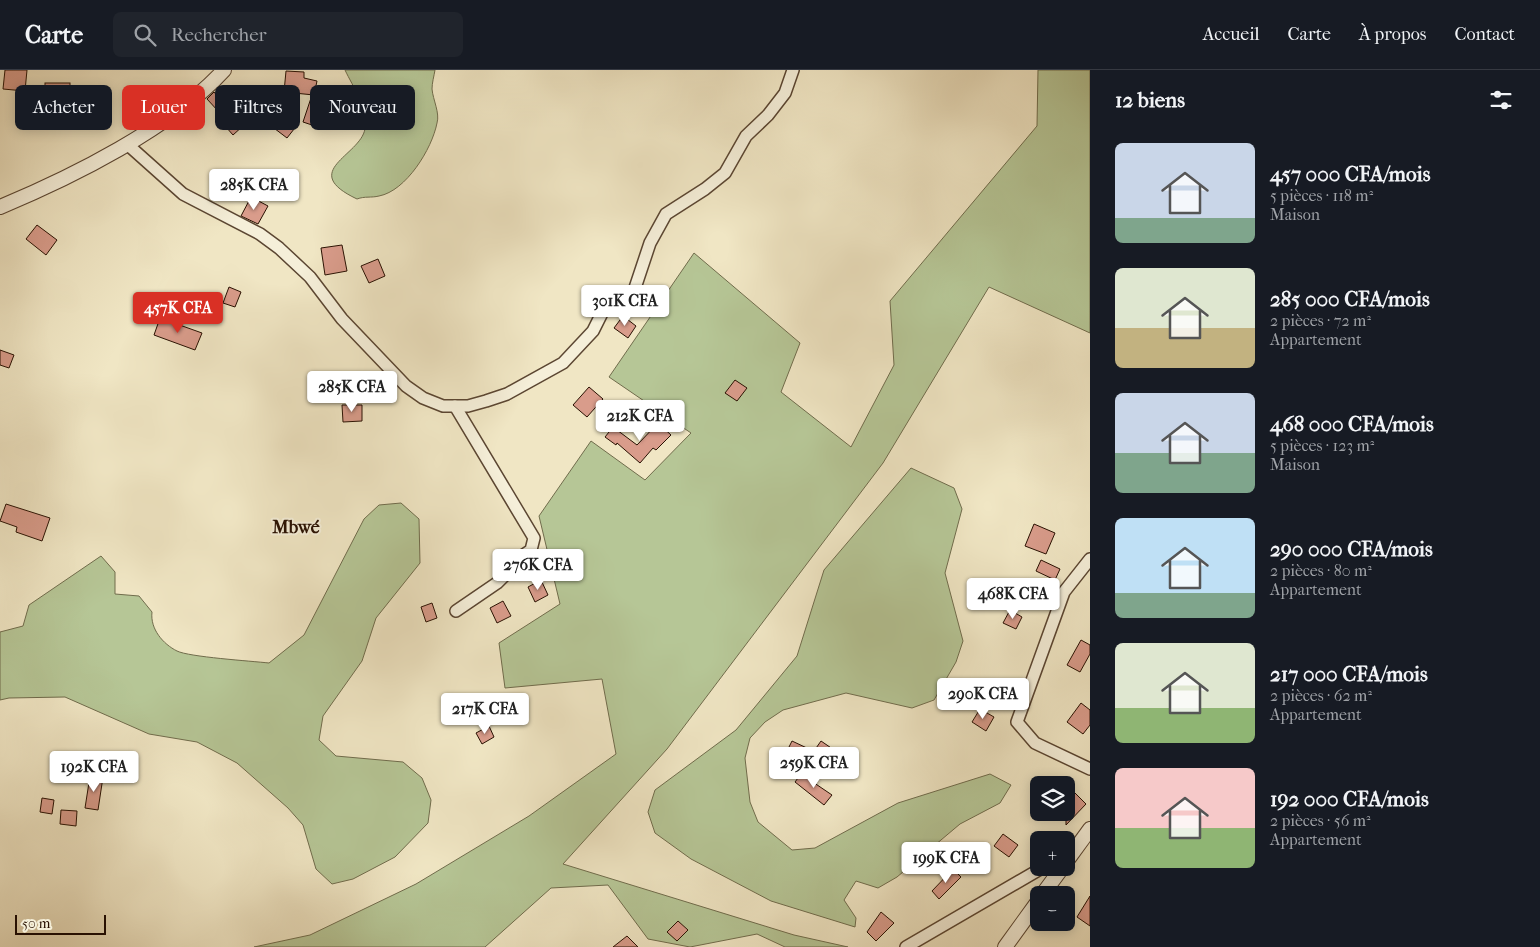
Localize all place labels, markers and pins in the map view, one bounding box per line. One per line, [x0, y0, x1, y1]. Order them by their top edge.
pin: 285K CFA [202, 168, 306, 211]
pin: 301K CFA [573, 284, 677, 327]
pin: 457K CFA [126, 292, 230, 334]
pin: 285K CFA [300, 370, 404, 413]
pin: 212K CFA [588, 400, 692, 442]
pin: 276K CFA [486, 548, 590, 591]
pin: 468K CFA [961, 578, 1065, 620]
pin: 290K CFA [931, 678, 1035, 720]
pin: 217K CFA [433, 692, 537, 735]
pin: 259K CFA [762, 746, 866, 789]
pin: 192K CFA [42, 750, 146, 793]
pin: 199K CFA [894, 842, 998, 884]

